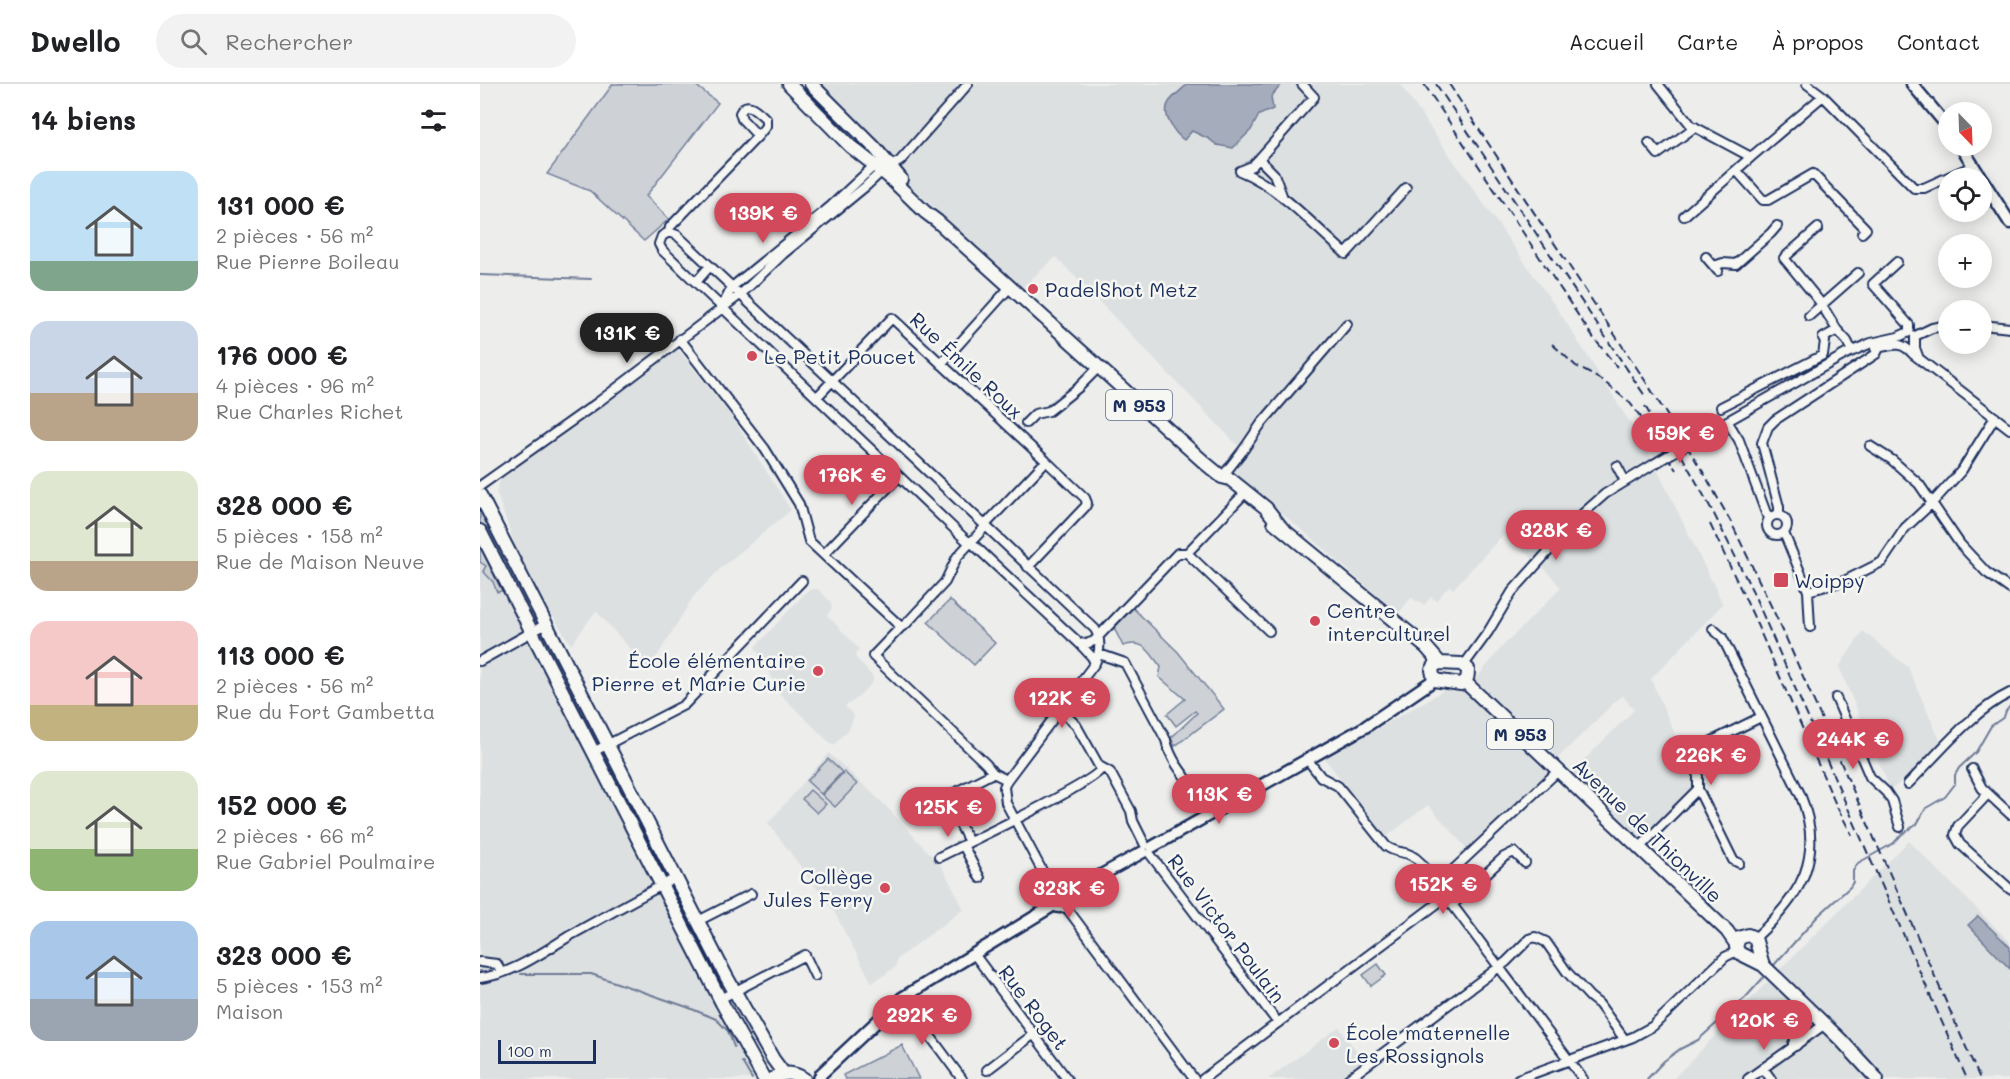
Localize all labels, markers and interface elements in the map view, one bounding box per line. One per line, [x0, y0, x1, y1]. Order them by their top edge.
search box [156, 14, 576, 68]
text: Dwello [30, 23, 120, 59]
icon: search [177, 25, 210, 58]
text: Rechercher [225, 27, 353, 56]
text: Accueil [1569, 28, 1644, 55]
text: Carte [1677, 28, 1738, 55]
text: À propos [1771, 28, 1864, 55]
text: Contact [1897, 28, 1980, 55]
north arrow [1938, 102, 1992, 156]
map controls [1938, 102, 1992, 354]
text: 14 biens [30, 103, 136, 137]
icon: filters [417, 104, 450, 137]
button: locate [1938, 168, 1992, 222]
text: 131 000 € [216, 188, 345, 222]
pin: 139K € [714, 193, 812, 244]
icon: home [78, 195, 150, 267]
text: 139K € [728, 199, 798, 225]
text: 2 pièces · 56 m² [216, 222, 373, 248]
button: + [1938, 234, 1992, 288]
text: Rue Pierre Boileau [216, 248, 399, 274]
place label: PadelShot Metz [1045, 276, 1198, 302]
marker: PadelShot Metz [1026, 282, 1040, 296]
button: − [1938, 300, 1992, 354]
street label: Rue Émile Roux [905, 306, 1029, 424]
pin: 131K € [578, 313, 676, 364]
text: 131K € [594, 319, 660, 345]
text: 176 000 € [216, 338, 348, 372]
place label: Le Petit Poucet [764, 343, 916, 369]
icon: home [78, 345, 150, 417]
marker: Le Petit Poucet [745, 349, 759, 363]
text: 4 pièces · 96 m² [216, 372, 374, 398]
road number: M 953 [1106, 390, 1172, 420]
text: Rue Charles Richet [216, 398, 403, 424]
pin: 159K € [1631, 413, 1729, 464]
text: 159K € [1645, 419, 1715, 445]
pin: 176K € [803, 455, 901, 506]
text: 176K € [818, 461, 886, 487]
text: 328 000 € [216, 488, 352, 522]
icon: home [78, 495, 150, 567]
pin: 328K € [1507, 510, 1605, 561]
text: 328K € [1520, 516, 1592, 542]
text: 5 pièces · 158 m² [216, 522, 383, 548]
text: Rue de Maison Neuve [216, 548, 425, 574]
place label: Woippy [1794, 567, 1865, 593]
marker: Woippy [1772, 571, 1790, 589]
place label: Centre interculturel [1327, 597, 1450, 646]
marker: Centre interculturel [1308, 614, 1322, 628]
text: 113 000 € [216, 638, 345, 672]
icon: home [78, 645, 150, 717]
place label: École élémentaire Pierre et Marie Curie [592, 647, 806, 696]
marker: École élémentaire Pierre et Marie Curie [811, 664, 825, 678]
text: 2 pièces · 56 m² [216, 672, 373, 698]
pin: 122K € [1013, 678, 1111, 729]
text: 122K € [1028, 684, 1096, 710]
text: Rue du Fort Gambetta [216, 698, 435, 724]
road number: M 953 [1487, 719, 1553, 749]
pin: 244K € [1804, 719, 1902, 770]
text: 244K € [1816, 725, 1890, 751]
pin: 226K € [1662, 735, 1760, 786]
text: 226K € [1675, 741, 1747, 767]
street label: Avenue de Thionville [1568, 752, 1728, 908]
pin: 113K € [1170, 774, 1268, 825]
text: 113K € [1186, 780, 1252, 806]
pin: 125K € [899, 787, 997, 838]
text: 152 000 € [216, 788, 347, 822]
text: 125K € [914, 793, 982, 819]
icon: home [78, 795, 150, 867]
text: 2 pièces · 66 m² [216, 822, 374, 848]
text: Rue Gabriel Poulmaire [216, 848, 436, 874]
street label: Rue Victor Poulain [1162, 848, 1292, 1008]
place label: Collège Jules Ferry [763, 863, 873, 912]
pin: 152K € [1394, 864, 1492, 915]
pin: 323K € [1020, 868, 1118, 919]
text: 152K € [1409, 870, 1477, 896]
text: 323K € [1033, 874, 1105, 900]
marker: Collège Jules Ferry [878, 881, 892, 895]
text: 323 000 € [216, 938, 352, 972]
icon: home [78, 945, 150, 1017]
street label: Rue Roget [994, 959, 1074, 1055]
text: 5 pièces · 153 m² [216, 972, 383, 998]
pin: 292K € [873, 995, 971, 1046]
text: Maison [216, 998, 283, 1024]
pin: 120K € [1715, 1000, 1813, 1051]
text: 292K € [887, 1001, 957, 1027]
text: 120K € [1729, 1006, 1799, 1032]
place label: École maternelle Les Rossignols [1346, 1019, 1510, 1068]
marker: École maternelle Les Rossignols [1327, 1036, 1341, 1050]
scale bar [498, 1037, 596, 1064]
text: 100 m [507, 1040, 552, 1061]

